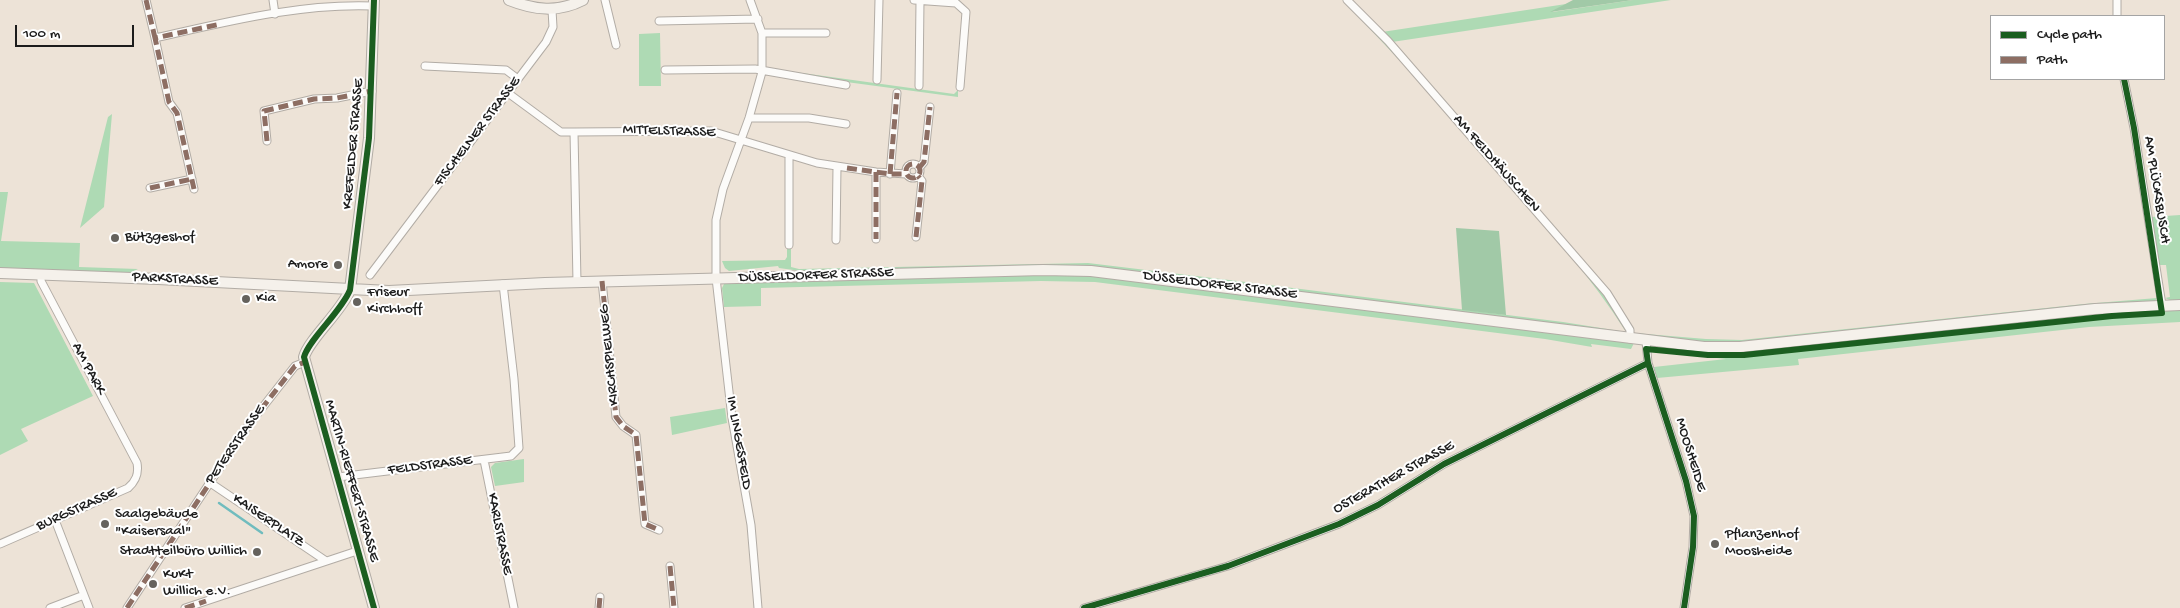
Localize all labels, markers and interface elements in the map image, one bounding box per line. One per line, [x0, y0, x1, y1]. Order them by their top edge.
scale bar [18, 15, 136, 47]
legend [1990, 15, 2165, 80]
text: 100 m [23, 25, 60, 43]
text: Cycle path [2037, 26, 2102, 44]
text: Path [2037, 51, 2068, 69]
street label: FISCHELNER STRASSE [431, 73, 525, 191]
street label: KREFELDER STRASSE [339, 78, 369, 210]
street label: AM FELDHÄUSCHEN [1449, 111, 1543, 217]
street label: MITTELSTRASSE [622, 121, 716, 143]
street label: AM PLÜCKSBUSCH [2139, 135, 2173, 245]
place label: Bützgeshof [125, 229, 195, 247]
marker: Bützgeshof [109, 232, 121, 244]
place label: Amore [288, 256, 328, 274]
marker: Amore [332, 259, 344, 271]
street label: DÜSSELDORFER STRASSE [738, 264, 894, 288]
street label: DÜSSELDORFER STRASSE [1142, 268, 1298, 304]
street label: PARKSTRASSE [132, 269, 218, 291]
place label: Friseur Kirchhoff [367, 284, 422, 319]
place label: Kia [256, 290, 276, 308]
marker: Kia [240, 293, 252, 305]
marker: Friseur Kirchhoff [351, 296, 363, 308]
street label: KIRCHSPIELWEG [596, 304, 624, 406]
street label: AM PARK [67, 340, 109, 398]
street label: IM LINGESFELD [721, 395, 755, 491]
street label: MARTIN-RIEFFERT-STRASSE [319, 398, 383, 564]
street label: PETERSTRASSE [202, 402, 270, 488]
street label: MOOSHEIDE [1670, 416, 1710, 494]
street label: OSTERATHER STRASSE [1330, 437, 1458, 519]
street label: FELDSTRASSE [387, 452, 473, 480]
street label: BURGSTRASSE [34, 484, 120, 536]
street label: KAISERPLATZ [229, 490, 307, 552]
street label: KARLSTRASSE [482, 491, 516, 577]
place label: Saalgebäude "Kaisersaal" [115, 506, 198, 541]
marker: Saalgebäude "Kaisersaal" [99, 518, 111, 530]
place label: Pflanzenhof Moosheide [1725, 526, 1799, 561]
marker: Pflanzenhof Moosheide [1709, 538, 1721, 550]
place label: Stadtteilbüro Willich [120, 543, 247, 561]
marker: Stadtteilbüro Willich [251, 546, 263, 558]
place label: KuKt Willich e.V. [163, 566, 231, 601]
marker: KuKt Willich e.V. [147, 578, 159, 590]

